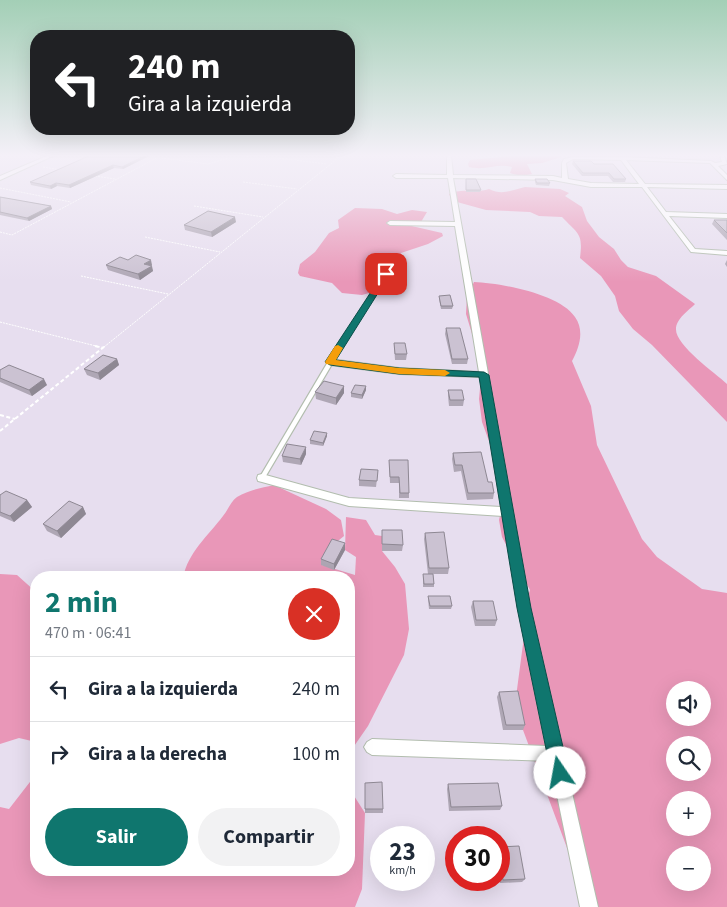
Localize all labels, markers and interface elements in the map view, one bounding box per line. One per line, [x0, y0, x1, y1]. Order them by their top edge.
text: 240 m [128, 42, 220, 92]
icon: left [45, 50, 110, 115]
text: Gira a la izquierda [128, 88, 292, 120]
pin [365, 253, 407, 295]
icon: arrive [372, 260, 400, 288]
text: 2 min [45, 581, 118, 624]
button: close [288, 588, 340, 640]
text: 470 m · 06:41 [45, 622, 132, 644]
icon: left [45, 675, 73, 703]
text: Gira a la izquierda [88, 676, 238, 703]
text: 240 m [292, 676, 340, 703]
map controls [666, 681, 711, 891]
button: sound [666, 681, 711, 726]
button: search [666, 736, 711, 781]
icon: right [45, 740, 73, 768]
text: Gira a la derecha [88, 741, 227, 768]
text: 100 m [292, 741, 340, 768]
position arrow [533, 746, 585, 798]
button: + [666, 791, 711, 836]
button: Salir [45, 808, 188, 866]
button: Compartir [198, 808, 340, 866]
speed limit sign: 30 [445, 826, 510, 891]
text: 23 [389, 834, 416, 870]
button: − [666, 846, 711, 891]
text: km/h [389, 862, 416, 879]

